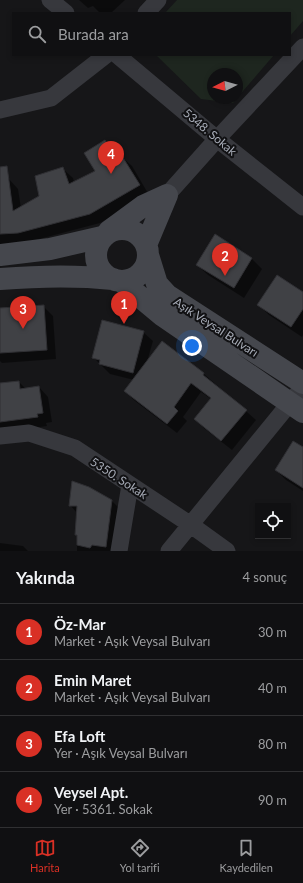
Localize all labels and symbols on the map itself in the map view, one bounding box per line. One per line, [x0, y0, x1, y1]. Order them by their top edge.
north arrow [207, 68, 243, 104]
street label: 5348. Sokak [180, 105, 240, 159]
pin: 4 [98, 141, 124, 174]
pin: 2 [212, 243, 238, 276]
pin: 1 [111, 291, 137, 324]
street label: Aşık Veysal Bulvarı [171, 294, 261, 360]
pin: 3 [10, 296, 36, 329]
your location [182, 336, 202, 356]
street label: 5350. Sokak [88, 454, 151, 503]

